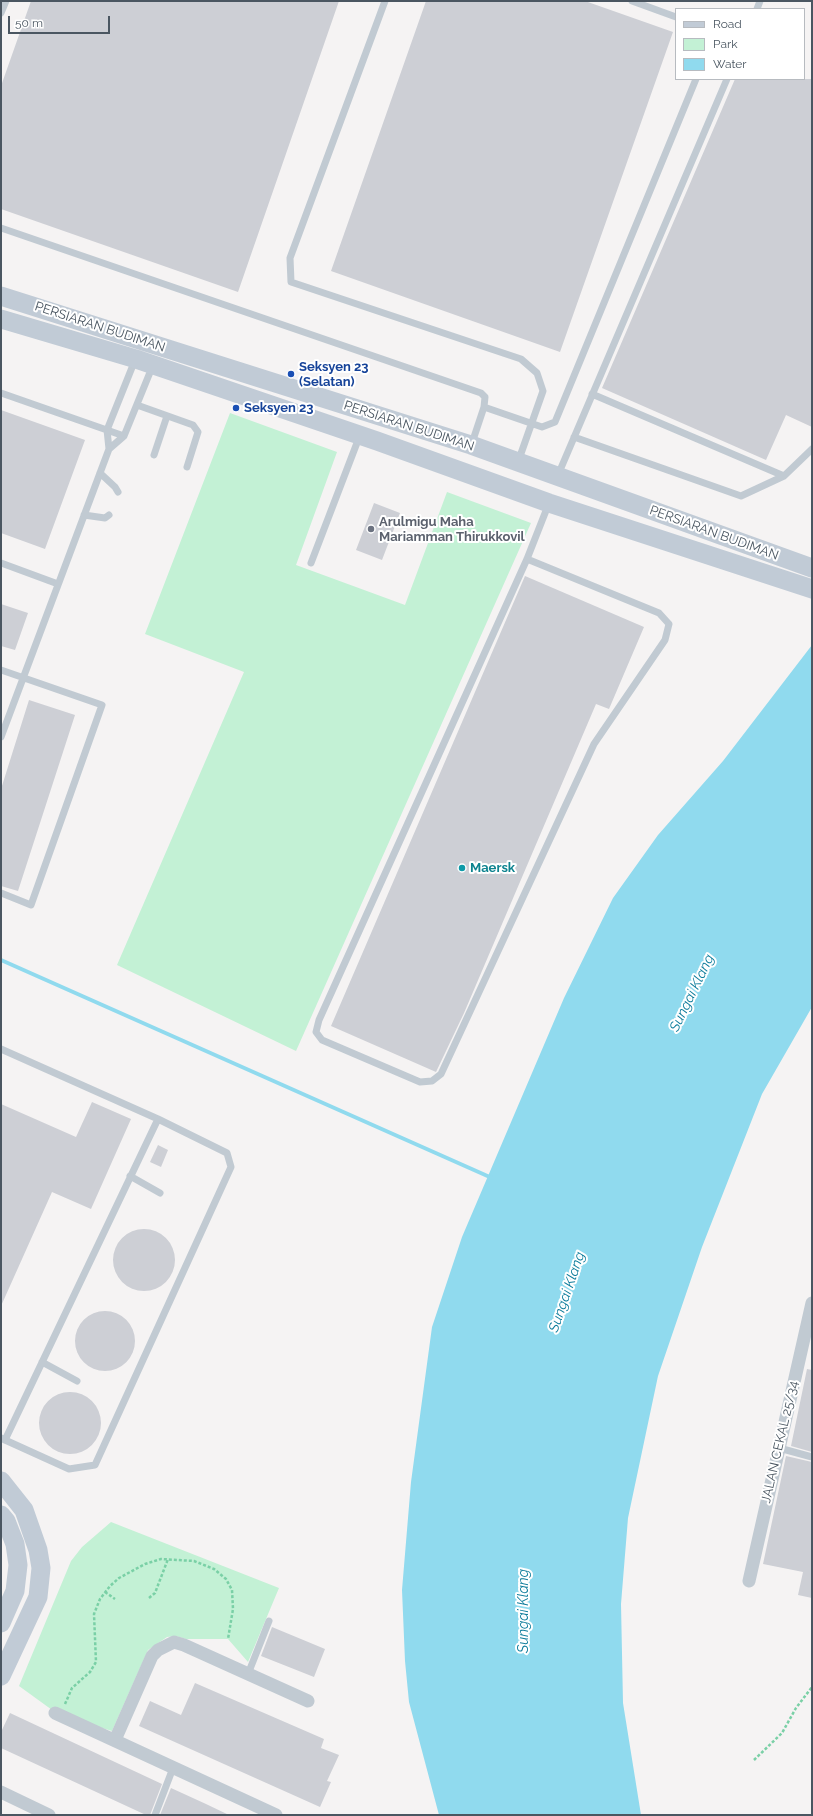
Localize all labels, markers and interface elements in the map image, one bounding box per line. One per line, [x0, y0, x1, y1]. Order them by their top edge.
scale bar [10, 8, 112, 34]
legend [675, 8, 805, 80]
text: 50 m [15, 16, 43, 30]
text: Road [713, 17, 742, 31]
text: Park [713, 37, 738, 51]
text: Water [713, 57, 747, 71]
street label: PERSIARAN BUDIMAN [33, 299, 167, 355]
place label: Seksyen 23 (Selatan) [299, 359, 368, 390]
marker: Seksyen 23 (Selatan) [286, 369, 296, 379]
street label: PERSIARAN BUDIMAN [342, 398, 476, 454]
place label: Seksyen 23 [244, 400, 313, 416]
marker: Seksyen 23 [231, 403, 241, 413]
street label: PERSIARAN BUDIMAN [647, 502, 781, 564]
place label: Arulmigu Maha Mariamman Thirukkovil [379, 514, 525, 545]
marker: Arulmigu Maha Mariamman Thirukkovil [366, 524, 376, 534]
place label: Maersk [470, 860, 515, 876]
marker: Maersk [457, 863, 467, 873]
water label: Sungai Klang [666, 952, 718, 1034]
water label: Sungai Klang [545, 1250, 589, 1334]
street label: JALAN CEKAL 25/34 [758, 1379, 802, 1505]
water label: Sungai Klang [516, 1569, 532, 1653]

